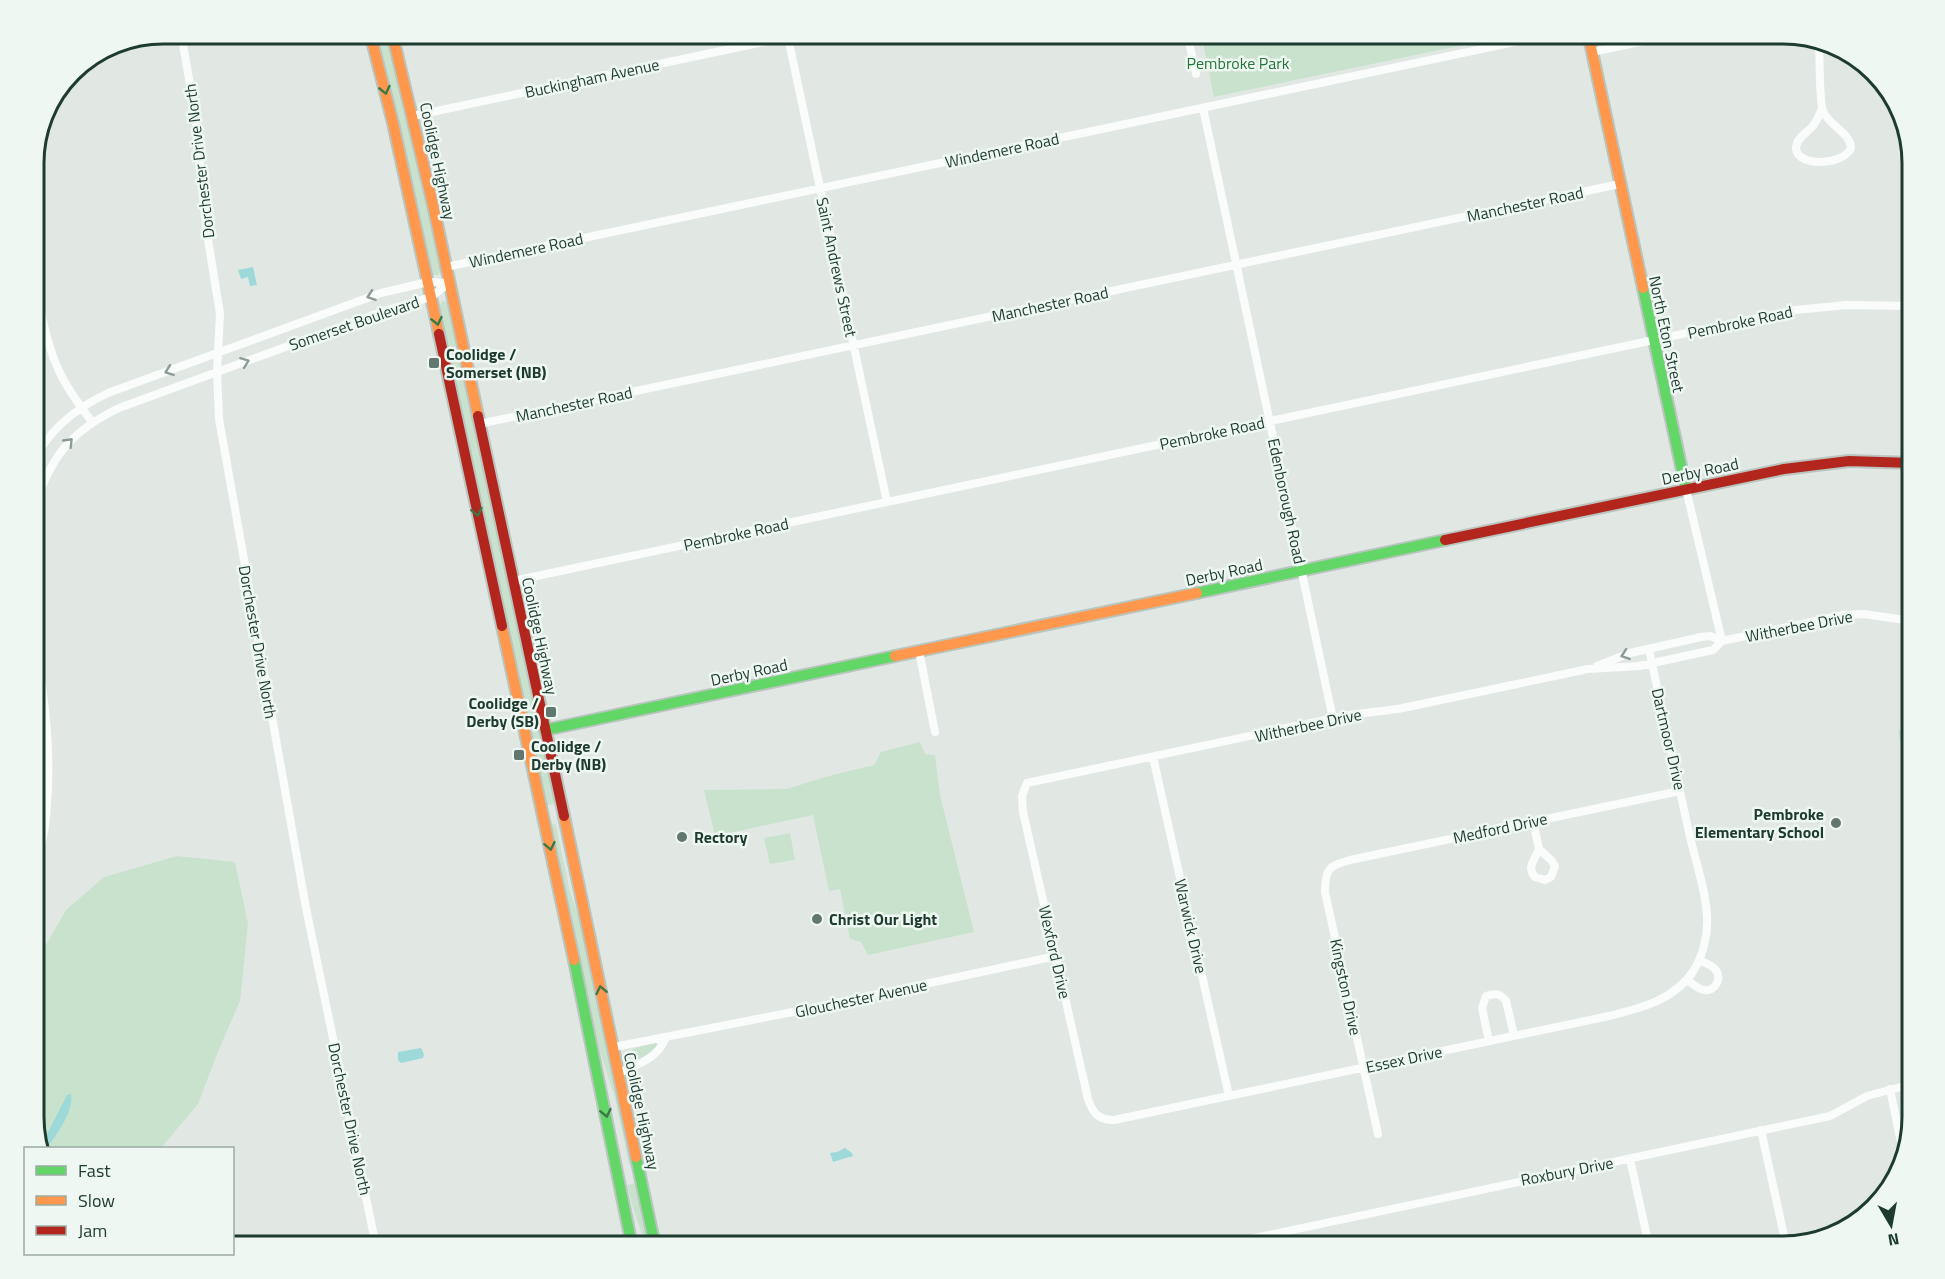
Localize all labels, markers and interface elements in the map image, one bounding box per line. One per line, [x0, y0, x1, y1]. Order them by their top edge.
park label: Pembroke Park [1187, 51, 1290, 75]
street label: Buckingham Avenue [523, 52, 661, 104]
street label: Dorchester Drive North [178, 82, 220, 240]
one-way arrow [378, 84, 391, 94]
street label: Coolidge Highway [414, 100, 462, 222]
street label: Windemere Road [943, 126, 1061, 174]
street label: Manchester Road [1465, 180, 1585, 228]
street label: Saint Andrews Street [810, 195, 864, 339]
street label: Windemere Road [467, 226, 585, 274]
street label: North Eton Street [1643, 273, 1691, 395]
street label: Manchester Road [990, 280, 1110, 328]
street label: Somerset Boulevard [286, 289, 422, 357]
one-way arrow [367, 289, 377, 302]
street label: Pembroke Road [1685, 299, 1795, 345]
one-way arrow [429, 316, 442, 326]
place label: Coolidge / Somerset (NB) [446, 342, 547, 384]
one-way arrow [239, 356, 250, 369]
marker: Coolidge / Somerset (NB) [427, 356, 441, 370]
one-way arrow [164, 363, 174, 376]
street label: Manchester Road [514, 380, 634, 428]
street label: Pembroke Road [1157, 410, 1267, 456]
street label: Edenborough Road [1262, 436, 1312, 566]
one-way arrow [62, 439, 73, 450]
street label: Derby Road [1659, 451, 1741, 491]
one-way arrow [470, 506, 483, 516]
street label: Pembroke Road [681, 511, 791, 557]
street label: Derby Road [1183, 552, 1265, 592]
street label: Dorchester Drive North [233, 563, 283, 721]
street label: Coolidge Highway [516, 575, 564, 697]
street label: Witherbee Drive [1743, 604, 1855, 648]
one-way arrow [1620, 648, 1631, 661]
street label: Derby Road [708, 652, 790, 692]
street label: Dartmoor Drive [1646, 686, 1692, 792]
place label: Coolidge / Derby (SB) [466, 691, 539, 733]
street label: Witherbee Drive [1252, 702, 1364, 748]
marker: Coolidge / Derby (SB) [544, 705, 558, 719]
place label: Coolidge / Derby (NB) [531, 734, 606, 776]
marker: Coolidge / Derby (NB) [512, 748, 526, 762]
place label: Pembroke Elementary School [1695, 802, 1824, 844]
street label: Medford Drive [1451, 806, 1549, 850]
marker: Pembroke Elementary School [1829, 816, 1843, 830]
place label: Rectory [694, 825, 747, 849]
marker: Rectory [675, 830, 689, 844]
one-way arrow [543, 841, 556, 851]
street label: Warwick Drive [1168, 876, 1214, 976]
street label: Wexford Drive [1033, 903, 1077, 1001]
place label: Christ Our Light [829, 907, 937, 931]
marker: Christ Our Light [810, 912, 824, 926]
street label: Kingston Drive [1324, 937, 1368, 1037]
street label: Glouchester Avenue [793, 972, 929, 1024]
one-way arrow [595, 985, 608, 995]
street label: Essex Drive [1364, 1039, 1444, 1079]
street label: Dorchester Drive North [322, 1040, 378, 1198]
street label: Coolidge Highway [618, 1050, 666, 1172]
one-way arrow [599, 1107, 612, 1117]
legend [24, 1147, 234, 1255]
street label: Roxbury Drive [1519, 1150, 1615, 1192]
text: Fast [78, 1157, 111, 1184]
text: Slow [78, 1187, 115, 1214]
north arrow [1861, 1195, 1921, 1255]
text: Jam [78, 1217, 107, 1244]
text: N [1886, 1227, 1901, 1253]

